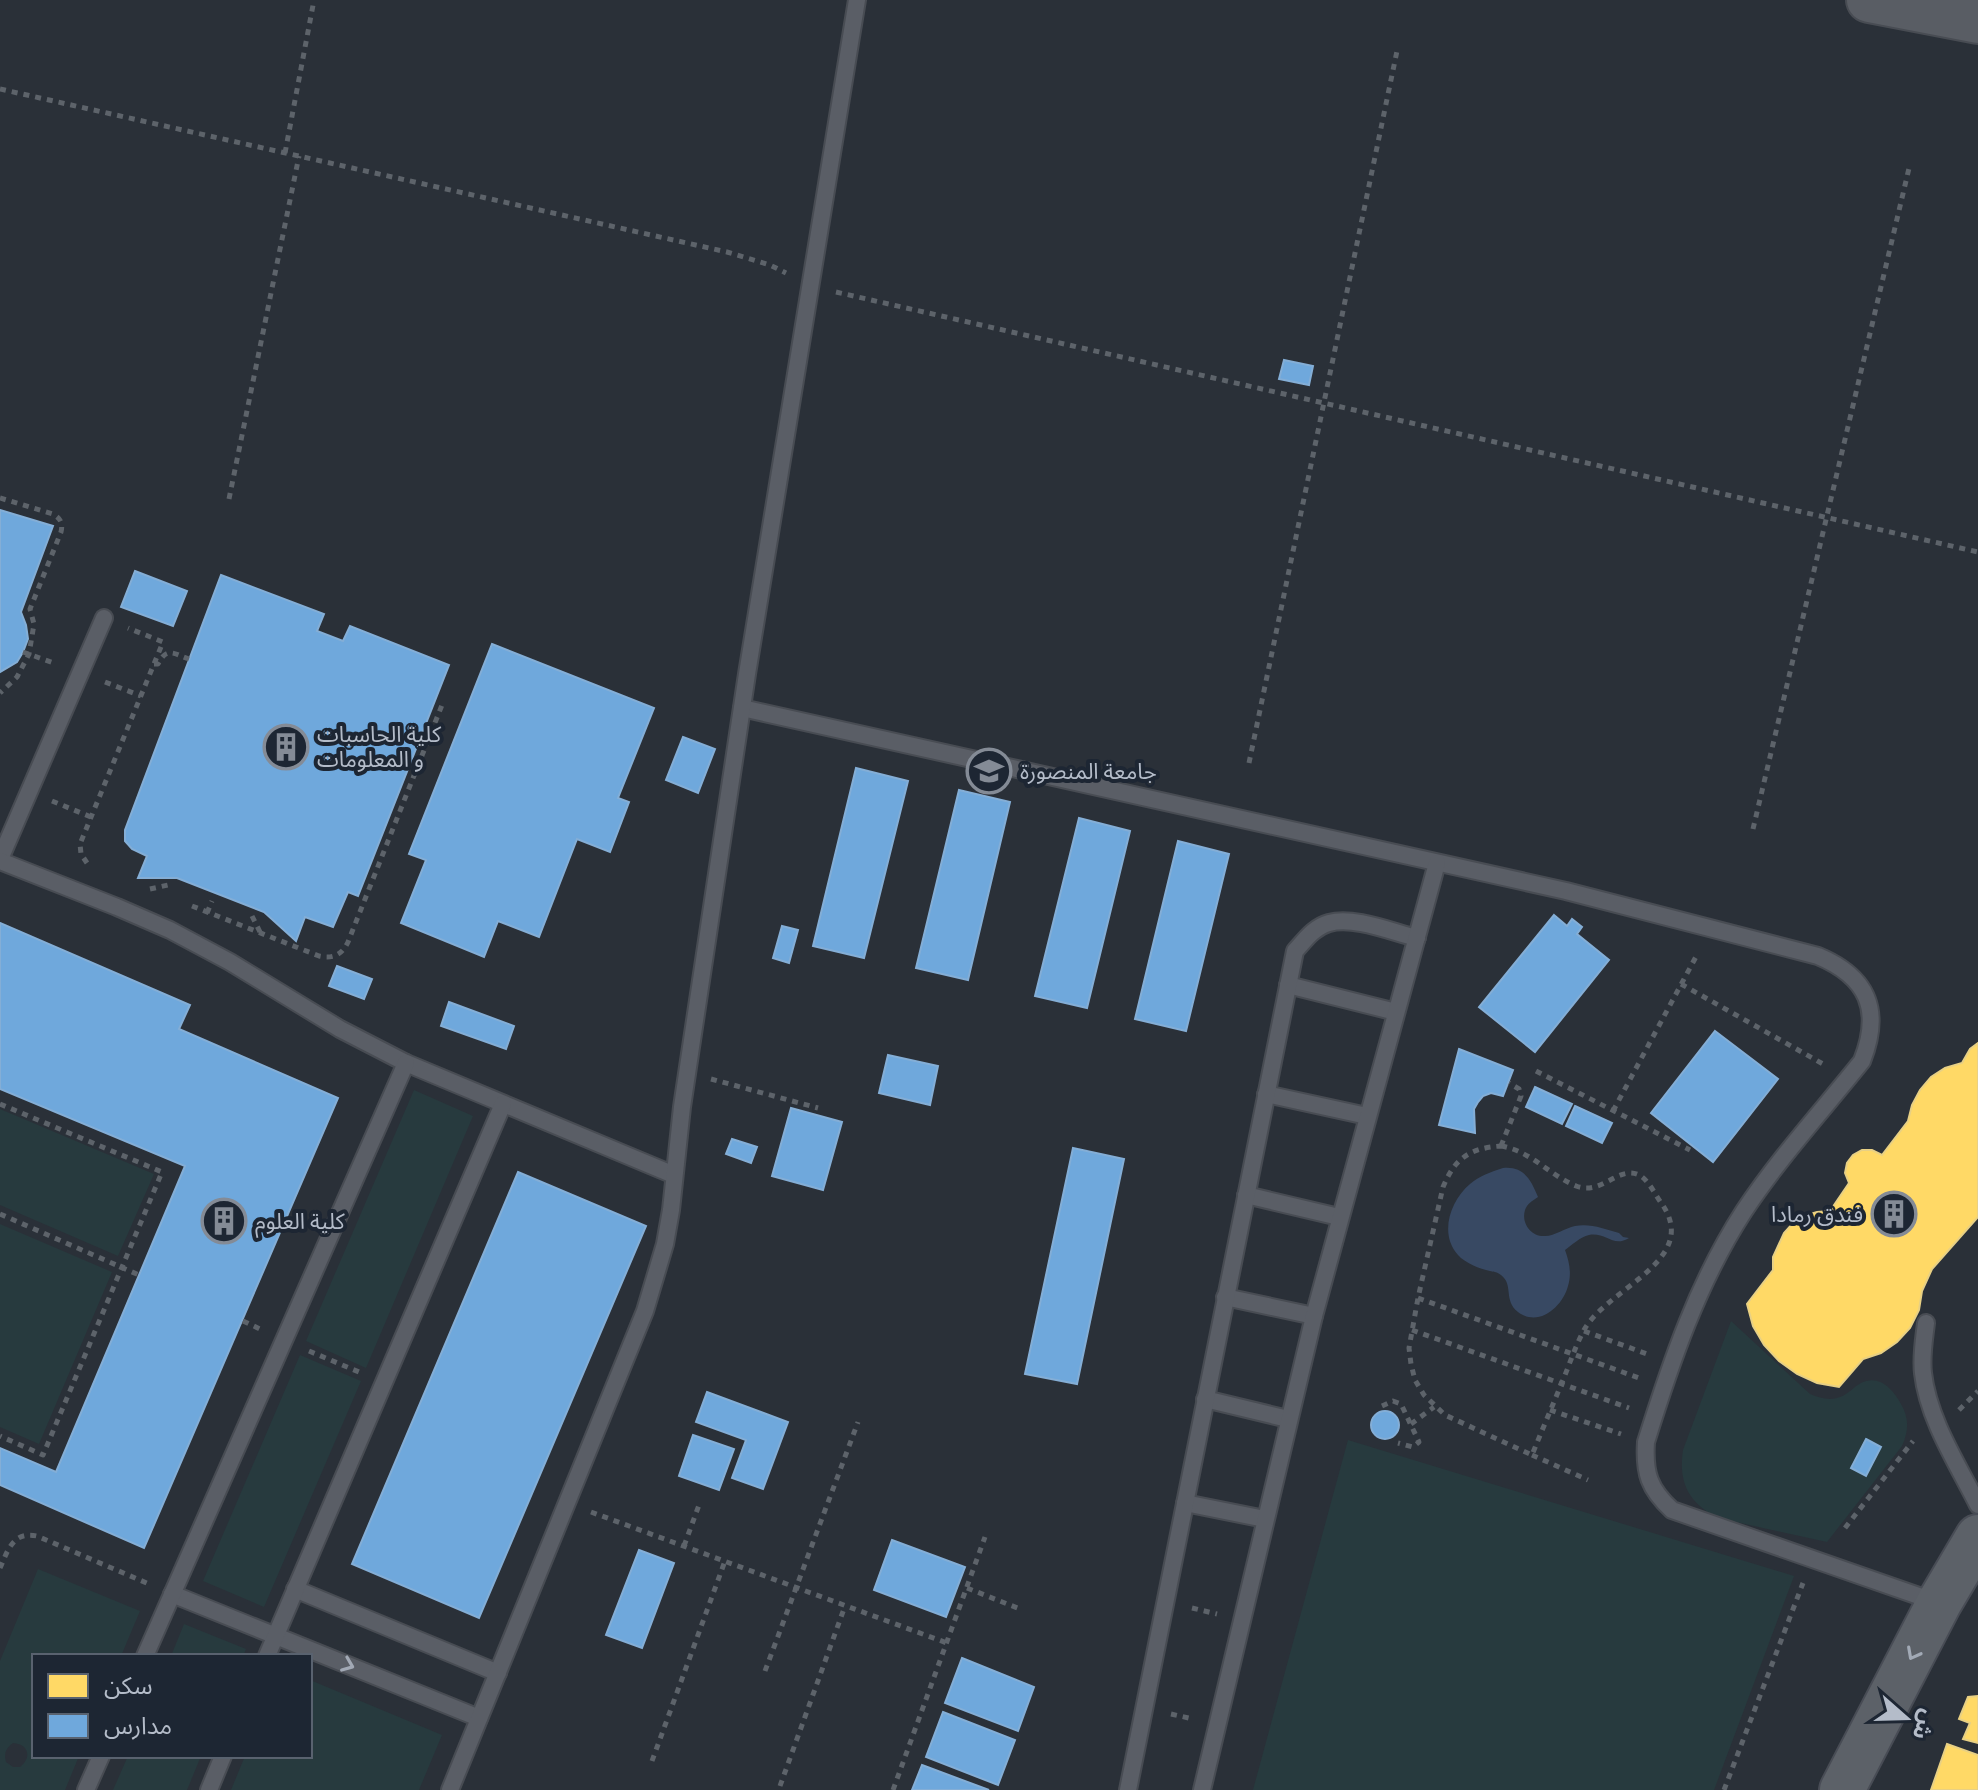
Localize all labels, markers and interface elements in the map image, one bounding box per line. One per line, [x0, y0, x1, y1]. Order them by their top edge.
place label: كلية الحاسبات و المعلومات [317, 719, 442, 774]
building icon: كلية الحاسبات و المعلومات [262, 723, 310, 771]
school or university icon: جامعة المنصورة [965, 747, 1013, 795]
place label: جامعة المنصورة [1020, 756, 1157, 786]
building icon: فندق رمادا [1870, 1190, 1918, 1238]
building icon: كلية العلوم [200, 1197, 248, 1245]
place label: فندق رمادا [1771, 1199, 1863, 1229]
place label: كلية العلوم [255, 1206, 346, 1238]
one-way arrow [1907, 1646, 1922, 1660]
legend [32, 1654, 312, 1758]
one-way arrow [340, 1655, 354, 1671]
text: سكن [104, 1669, 153, 1701]
north arrow [1866, 1678, 1946, 1758]
text: ش [1906, 1706, 1944, 1744]
text: مدارس [104, 1709, 172, 1741]

